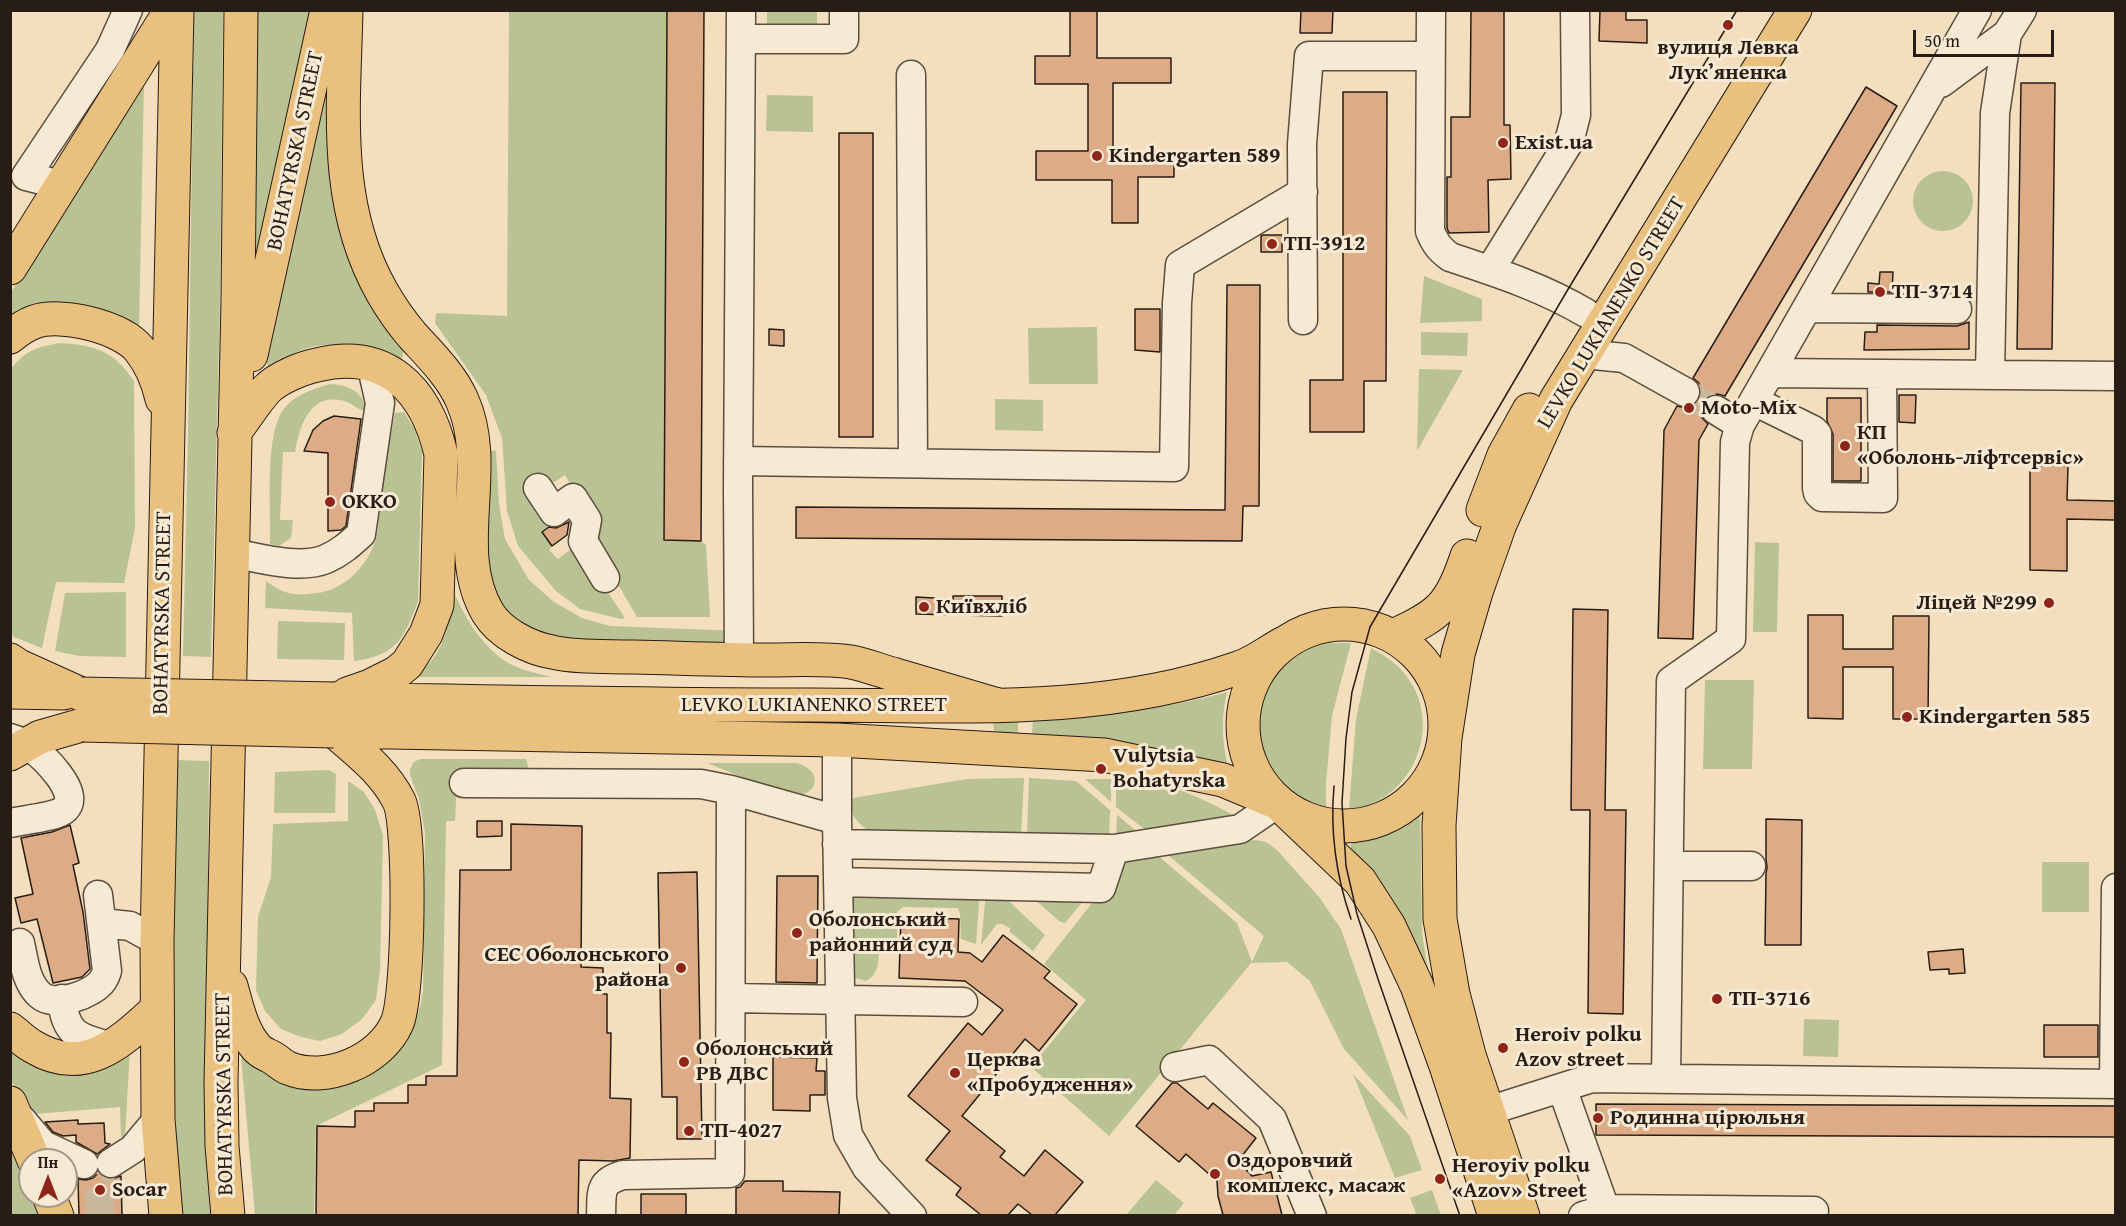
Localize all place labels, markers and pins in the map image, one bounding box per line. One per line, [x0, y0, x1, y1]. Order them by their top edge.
marker: вулиця Левка Лукʼяненка [1721, 18, 1735, 32]
place label: вулиця Левка Лукʼяненка [1657, 35, 1799, 86]
place label: Exist.ua [1515, 130, 1593, 156]
marker: Exist.ua [1496, 136, 1510, 150]
place label: Kindergarten 589 [1109, 143, 1280, 169]
marker: Kindergarten 589 [1090, 149, 1104, 163]
place label: ТП-3912 [1284, 231, 1365, 257]
marker: ТП-3912 [1265, 237, 1279, 251]
place label: ТП-3714 [1892, 279, 1973, 305]
marker: ТП-3714 [1873, 285, 1887, 299]
place label: Moto-Mix [1701, 395, 1797, 421]
marker: Moto-Mix [1682, 401, 1696, 415]
place label: КП «Оболонь-ліфтсервіс» [1857, 420, 2084, 472]
marker: КП «Оболонь-ліфтсервіс» [1838, 439, 1852, 453]
place label: OKKO [342, 489, 397, 515]
marker: OKKO [323, 495, 337, 509]
place label: Ліцей №299 [1916, 590, 2037, 616]
place label: Київхліб [936, 594, 1027, 620]
marker: Ліцей №299 [2042, 596, 2056, 610]
marker: Київхліб [917, 600, 931, 614]
place label: Kindergarten 585 [1919, 704, 2090, 730]
marker: Kindergarten 585 [1900, 710, 1914, 724]
place label: Vulytsia Bohatyrska [1113, 743, 1226, 794]
marker: Vulytsia Bohatyrska [1094, 762, 1108, 776]
place label: Оболонський районний суд [809, 907, 953, 958]
marker: Оболонський районний суд [790, 926, 804, 940]
place label: СЕС Оболонського района [485, 942, 669, 993]
marker: СЕС Оболонського района [674, 961, 688, 975]
place label: ТП-3716 [1729, 986, 1810, 1012]
marker: ТП-3716 [1710, 992, 1724, 1006]
place label: Heroiv polku Azov street [1515, 1022, 1642, 1074]
place label: Оболонський РВ ДВС [696, 1036, 833, 1088]
marker: Heroiv polku Azov street [1496, 1041, 1510, 1055]
place label: Церква «Пробудження» [967, 1047, 1133, 1098]
marker: Оболонський РВ ДВС [677, 1055, 691, 1069]
marker: Церква «Пробудження» [948, 1066, 962, 1080]
place label: Родинна цірюльня [1610, 1105, 1805, 1131]
marker: Родинна цірюльня [1591, 1111, 1605, 1125]
place label: ТП-4027 [701, 1118, 782, 1144]
marker: ТП-4027 [682, 1124, 696, 1138]
place label: Оздоровчий комплекс, масаж [1227, 1148, 1405, 1200]
place label: Heroyiv polku «Azov» Street [1452, 1153, 1590, 1204]
marker: Оздоровчий комплекс, масаж [1208, 1167, 1222, 1181]
marker: Heroyiv polku «Azov» Street [1433, 1172, 1447, 1186]
place label: Socar [112, 1177, 167, 1203]
marker: Socar [93, 1183, 107, 1197]

